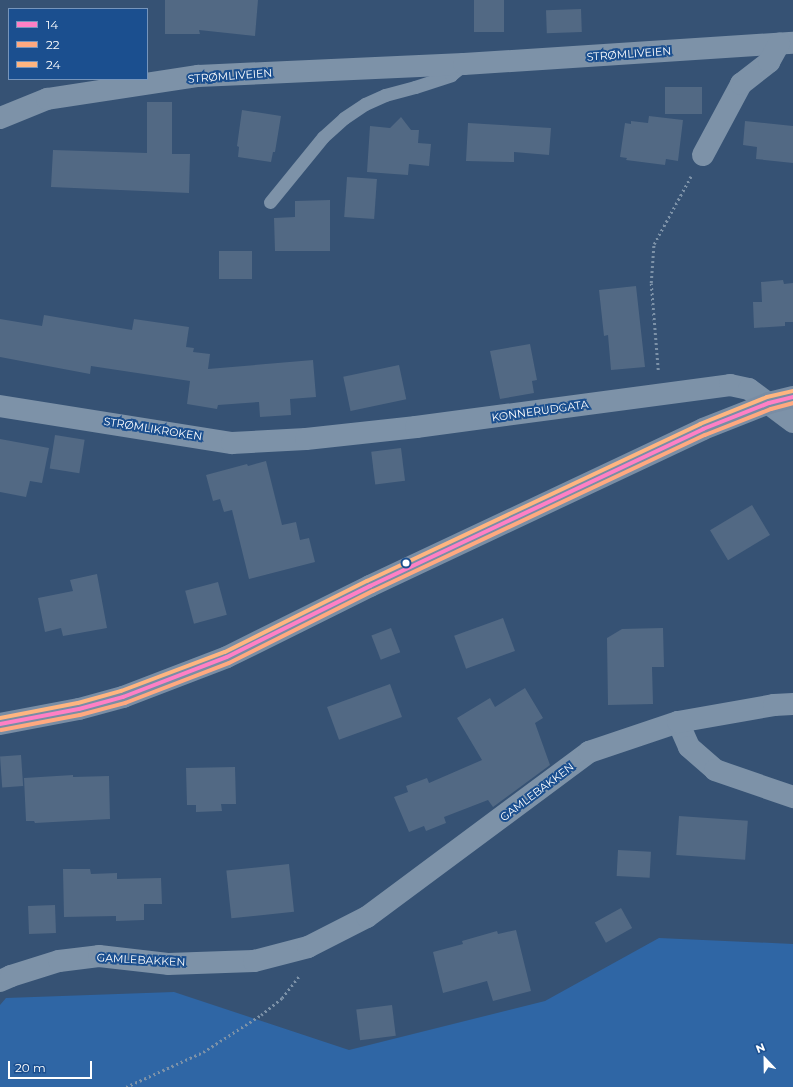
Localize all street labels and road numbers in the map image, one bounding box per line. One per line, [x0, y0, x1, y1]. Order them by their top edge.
street label: STRØMLIVEIEN [586, 44, 672, 64]
street label: STRØMLIVEIEN [187, 66, 273, 86]
street label: KONNERUDGATA [491, 398, 589, 424]
street label: STRØMLIKROKEN [103, 415, 203, 443]
street label: GAMLEBAKKEN [498, 760, 576, 824]
street label: GAMLEBAKKEN [96, 951, 186, 969]

